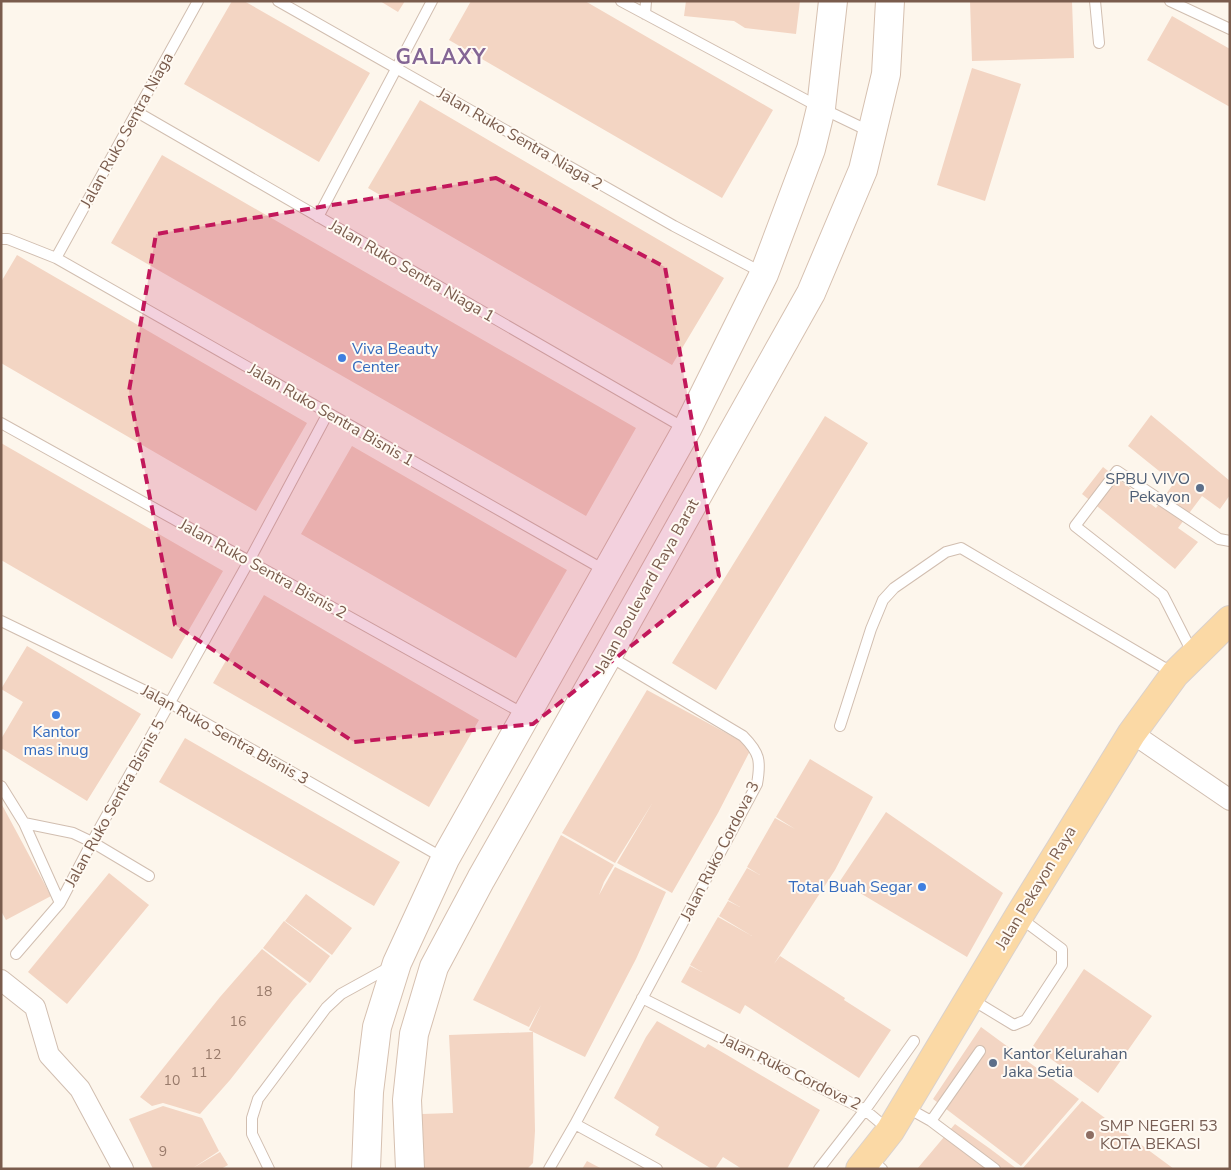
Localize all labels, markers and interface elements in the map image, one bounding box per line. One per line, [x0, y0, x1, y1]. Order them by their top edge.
district label: GALAXY [396, 43, 486, 71]
street label: Jalan Ruko Sentra Niaga [75, 49, 179, 212]
street label: Jalan Ruko Sentra Niaga 2 [432, 82, 607, 195]
street label: Jalan Ruko Sentra Niaga 1 [324, 214, 499, 327]
place label: Viva Beauty Center [351, 338, 439, 378]
marker: Viva Beauty Center [336, 352, 348, 364]
street label: Jalan Ruko Sentra Bisnis 1 [243, 358, 418, 472]
place label: SPBU VIVO Pekayon [1105, 468, 1190, 508]
marker: SPBU VIVO Pekayon [1194, 482, 1206, 494]
street label: Jalan Boulevard Raya Barat [589, 495, 704, 678]
street label: Jalan Ruko Sentra Bisnis 2 [174, 513, 351, 624]
street label: Jalan Ruko Sentra Bisnis 3 [136, 679, 313, 790]
marker: Kantor mas inug [50, 709, 62, 721]
street label: Jalan Ruko Sentra Bisnis 5 [59, 715, 170, 892]
place label: Kantor mas inug [23, 721, 89, 761]
street label: Jalan Ruko Cordova 3 [675, 778, 765, 925]
street label: Jalan Pekayon Raya [990, 822, 1082, 955]
place label: Total Buah Segar [788, 876, 912, 898]
marker: Total Buah Segar [916, 881, 928, 893]
house number: 18 [256, 982, 272, 1001]
house number: 16 [230, 1012, 246, 1031]
street label: Jalan Ruko Cordova 2 [716, 1028, 865, 1116]
place label: Kantor Kelurahan Jaka Setia [1002, 1043, 1128, 1083]
house number: 12 [205, 1045, 221, 1064]
marker: Kantor Kelurahan Jaka Setia [987, 1057, 999, 1069]
house number: 11 [191, 1063, 207, 1082]
house number: 10 [164, 1071, 180, 1090]
place label: SMP NEGERI 53 KOTA BEKASI [1100, 1115, 1218, 1155]
marker: SMP NEGERI 53 KOTA BEKASI [1084, 1129, 1096, 1141]
house number: 9 [159, 1142, 167, 1161]

